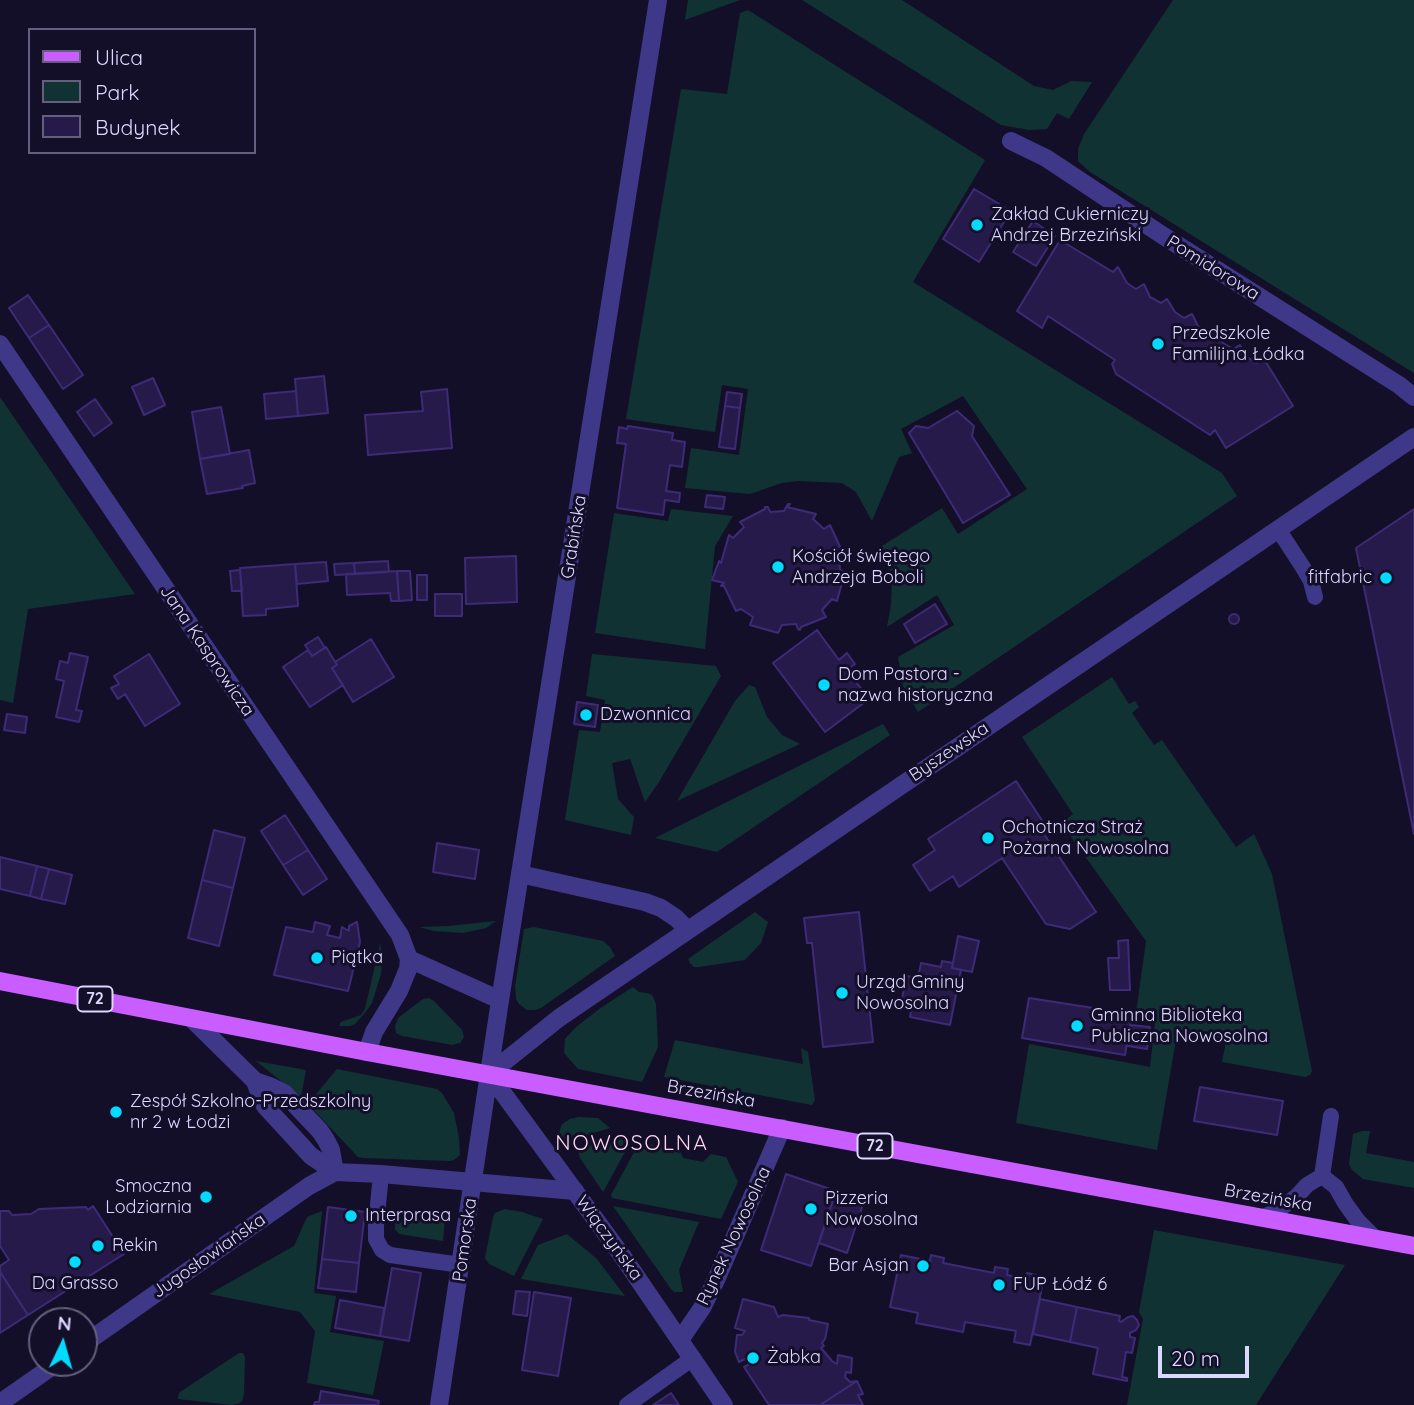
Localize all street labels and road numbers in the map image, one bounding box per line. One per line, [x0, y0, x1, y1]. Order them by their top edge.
street label: Pomidorowa [1163, 231, 1263, 305]
street label: Grabińska [557, 494, 591, 580]
street label: Jana Kasprowicza [155, 581, 259, 721]
street label: Byszewska [905, 718, 993, 786]
road number: 72 [78, 987, 112, 1012]
street label: Brzezińska [665, 1076, 757, 1112]
road number: 72 [858, 1134, 892, 1158]
street label: Rynek Nowosolna [692, 1163, 776, 1309]
street label: Brzezińska [1222, 1180, 1314, 1216]
street label: Wiączyńska [571, 1191, 647, 1285]
street label: Pomorska [448, 1197, 482, 1283]
street label: Jugosłowiańska [148, 1209, 270, 1303]

